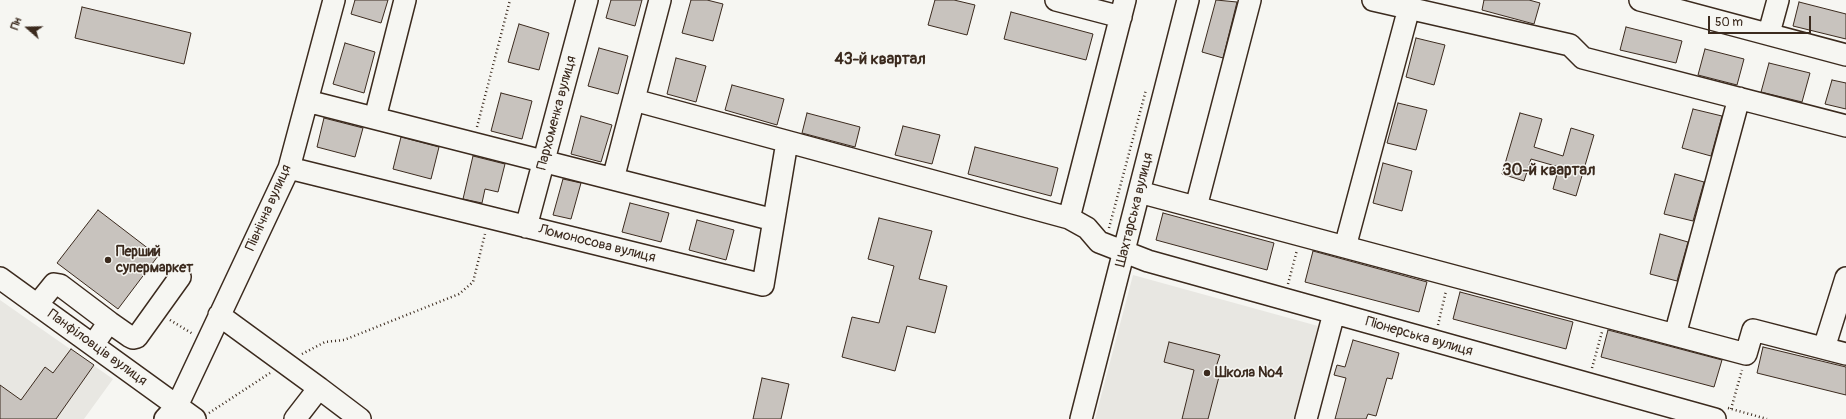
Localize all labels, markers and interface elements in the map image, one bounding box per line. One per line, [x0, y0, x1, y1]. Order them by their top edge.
north arrow [8, 8, 48, 48]
scale bar [1710, 8, 1813, 34]
text: 50 m [1715, 15, 1743, 30]
text: Пн [8, 16, 24, 32]
district label: 43-й квартал [834, 50, 926, 70]
street label: Пархоменка вулиця [534, 54, 580, 172]
street label: Шахтарська вулиця [1113, 151, 1157, 269]
district label: 30-й квартал [1503, 161, 1595, 181]
street label: Північна вулиця [242, 162, 296, 254]
street label: Ломоносова вулиця [537, 221, 657, 267]
place label: Перший супермаркет [116, 244, 193, 276]
marker: Перший супермаркет [103, 255, 113, 265]
street label: Панфіловців вулиця [44, 306, 150, 390]
street label: Піонерська вулиця [1363, 314, 1475, 360]
place label: Школа №4 [1215, 365, 1283, 381]
marker: Школа №4 [1202, 368, 1212, 378]

